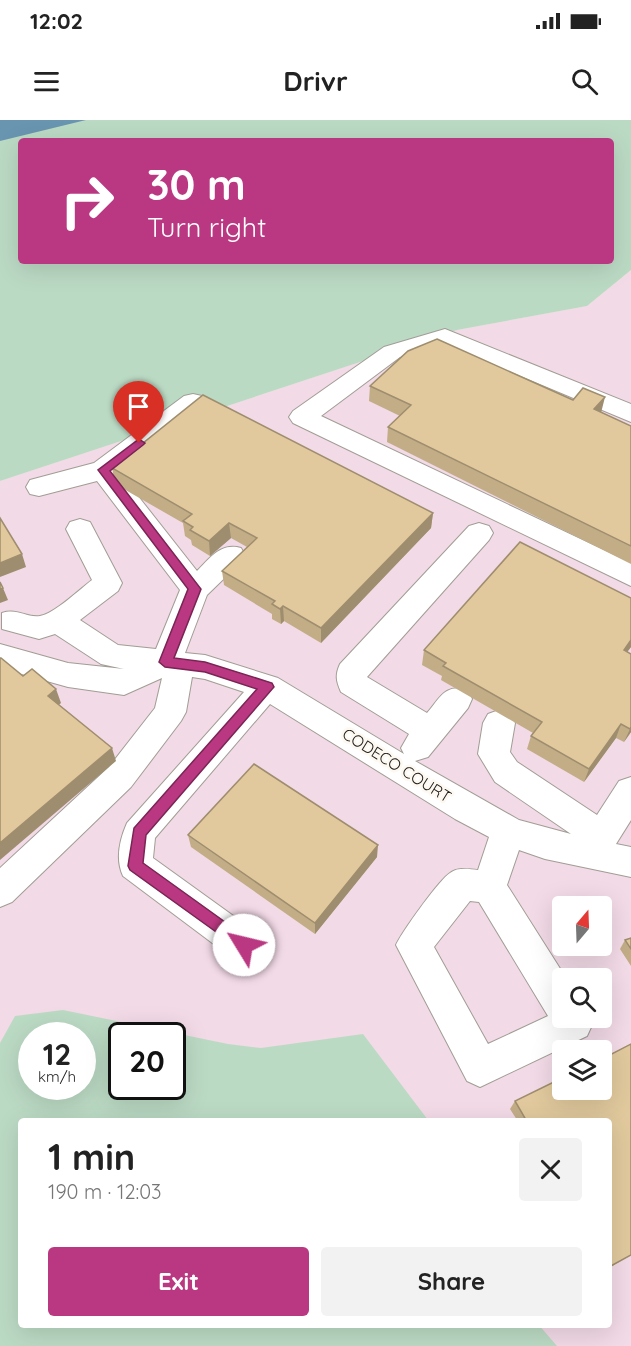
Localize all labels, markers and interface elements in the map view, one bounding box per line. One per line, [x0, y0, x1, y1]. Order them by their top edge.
text: 12:02 [30, 7, 83, 35]
text: Drivr [283, 64, 348, 98]
icon: menu [30, 65, 63, 98]
icon: search [568, 65, 601, 98]
text: 30 m [147, 158, 246, 211]
icon: right [48, 162, 126, 240]
text: Turn right [147, 210, 266, 244]
pin [113, 381, 164, 443]
icon: arrive [122, 390, 155, 423]
street label: CODECO COURT [339, 723, 455, 807]
north arrow [552, 896, 612, 956]
map controls [552, 896, 612, 1100]
position arrow [212, 913, 276, 977]
button: search [552, 968, 612, 1028]
speed limit sign: 20 [108, 1022, 186, 1100]
text: 12 [43, 1035, 71, 1073]
button: layers [552, 1040, 612, 1100]
text: km/h [38, 1067, 76, 1086]
text: 1 min [48, 1134, 135, 1179]
button: close [519, 1138, 582, 1201]
text: 190 m · 12:03 [48, 1179, 162, 1204]
button: Exit [48, 1247, 309, 1316]
button: Share [321, 1247, 582, 1316]

